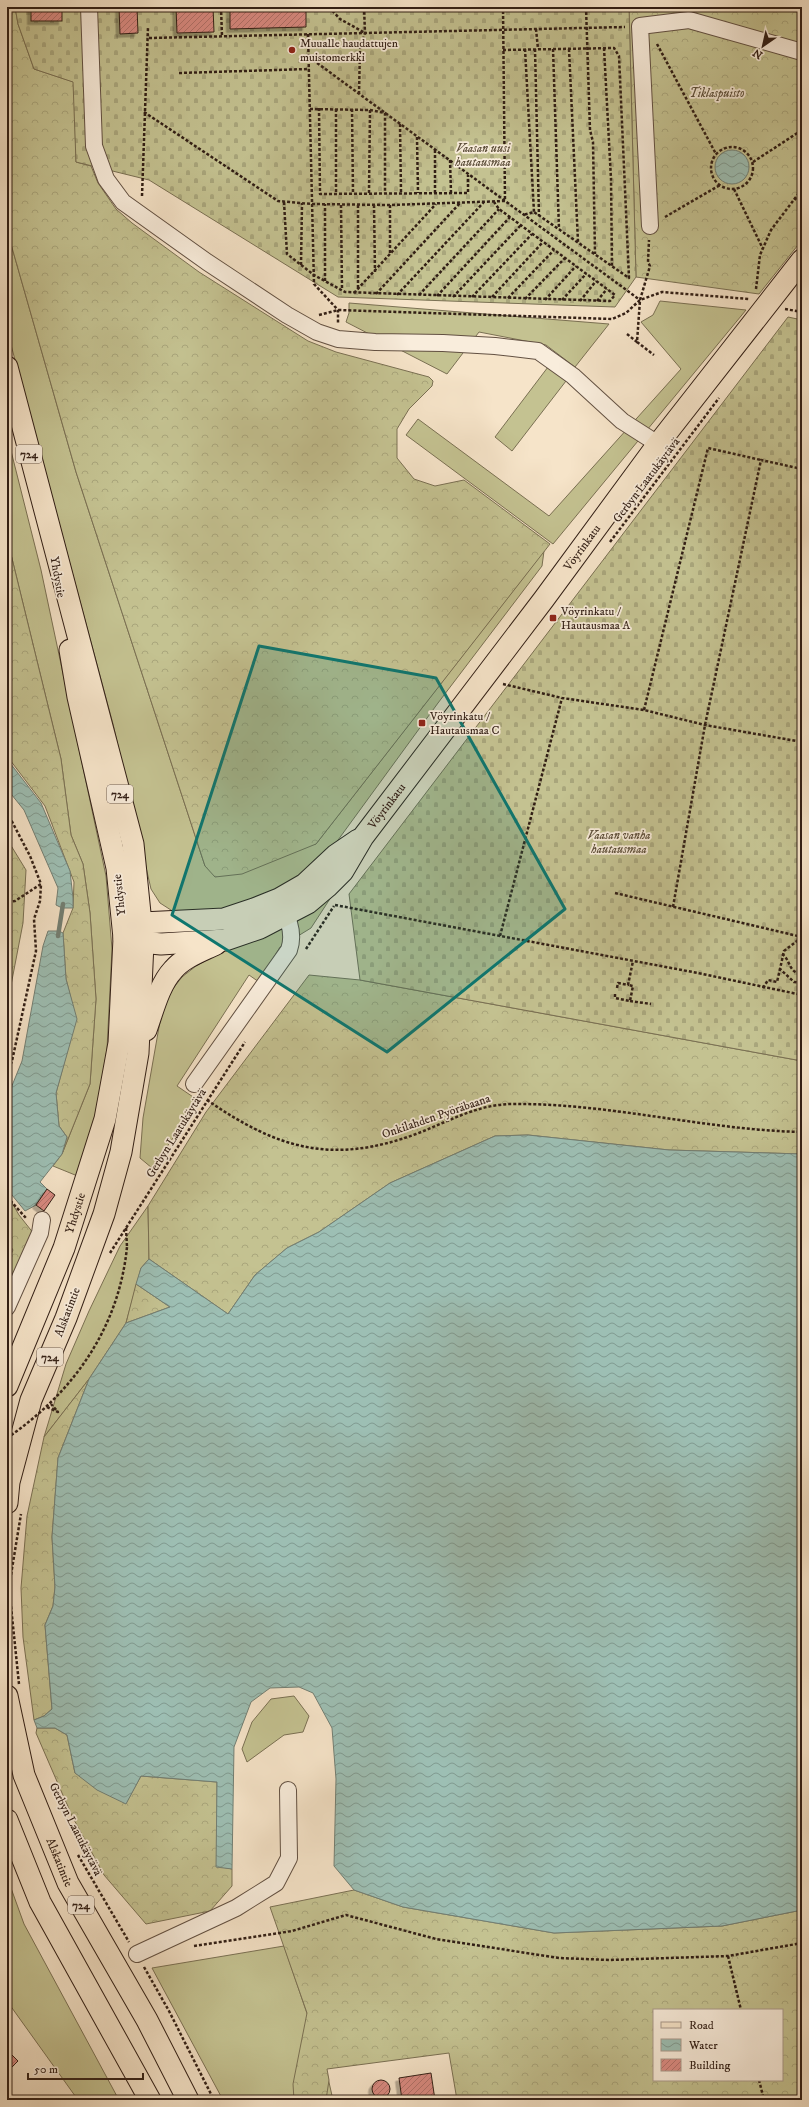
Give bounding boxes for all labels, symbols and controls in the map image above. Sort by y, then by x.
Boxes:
north arrow [743,26,783,66]
place label: Muualle haudattujen muistomerkki [300,36,399,65]
marker: Muualle haudattujen muistomerkki [287,45,297,55]
text: N [750,45,766,62]
park label: Tiklaspuisto [690,86,745,101]
park label: Vaasan uusi hautausmaa [454,141,511,170]
street label: Gerbyn Laatukäytävä [610,434,684,526]
road number: 724 [16,445,42,463]
street label: Vöyrinkatu [560,522,604,574]
street label: Yhdystie [47,555,69,599]
place label: Vöyrinkatu / Hautausmaa A [560,604,631,633]
marker: Vöyrinkatu / Hautausmaa A [548,613,558,623]
place label: Vöyrinkatu / Hautausmaa C [429,709,500,738]
marker: Vöyrinkatu / Hautausmaa C [417,718,427,728]
street label: Vöyrinkatu [364,780,409,833]
road number: 724 [107,785,133,803]
park label: Vaasan vanha hautausmaa [587,828,651,857]
street label: Yhdystie [110,873,129,916]
street label: Gerbyn Laatukäytävä [143,1085,210,1181]
street label: Onkilahden Pyöräbaana [380,1091,493,1142]
street label: Yhdystie [62,1191,89,1235]
street label: Alskatintie [51,1286,84,1339]
road number: 724 [37,1348,63,1366]
street label: Gerbyn Laatukäytävä [46,1780,106,1879]
street label: Alskatintie [42,1836,76,1890]
road number: 724 [68,1896,94,1914]
legend [653,2009,783,2081]
text: Road [689,2018,714,2033]
text: Water [688,2038,718,2053]
scale bar [28,2055,143,2081]
text: Building [689,2058,730,2073]
text: 50 m [34,2062,58,2077]

